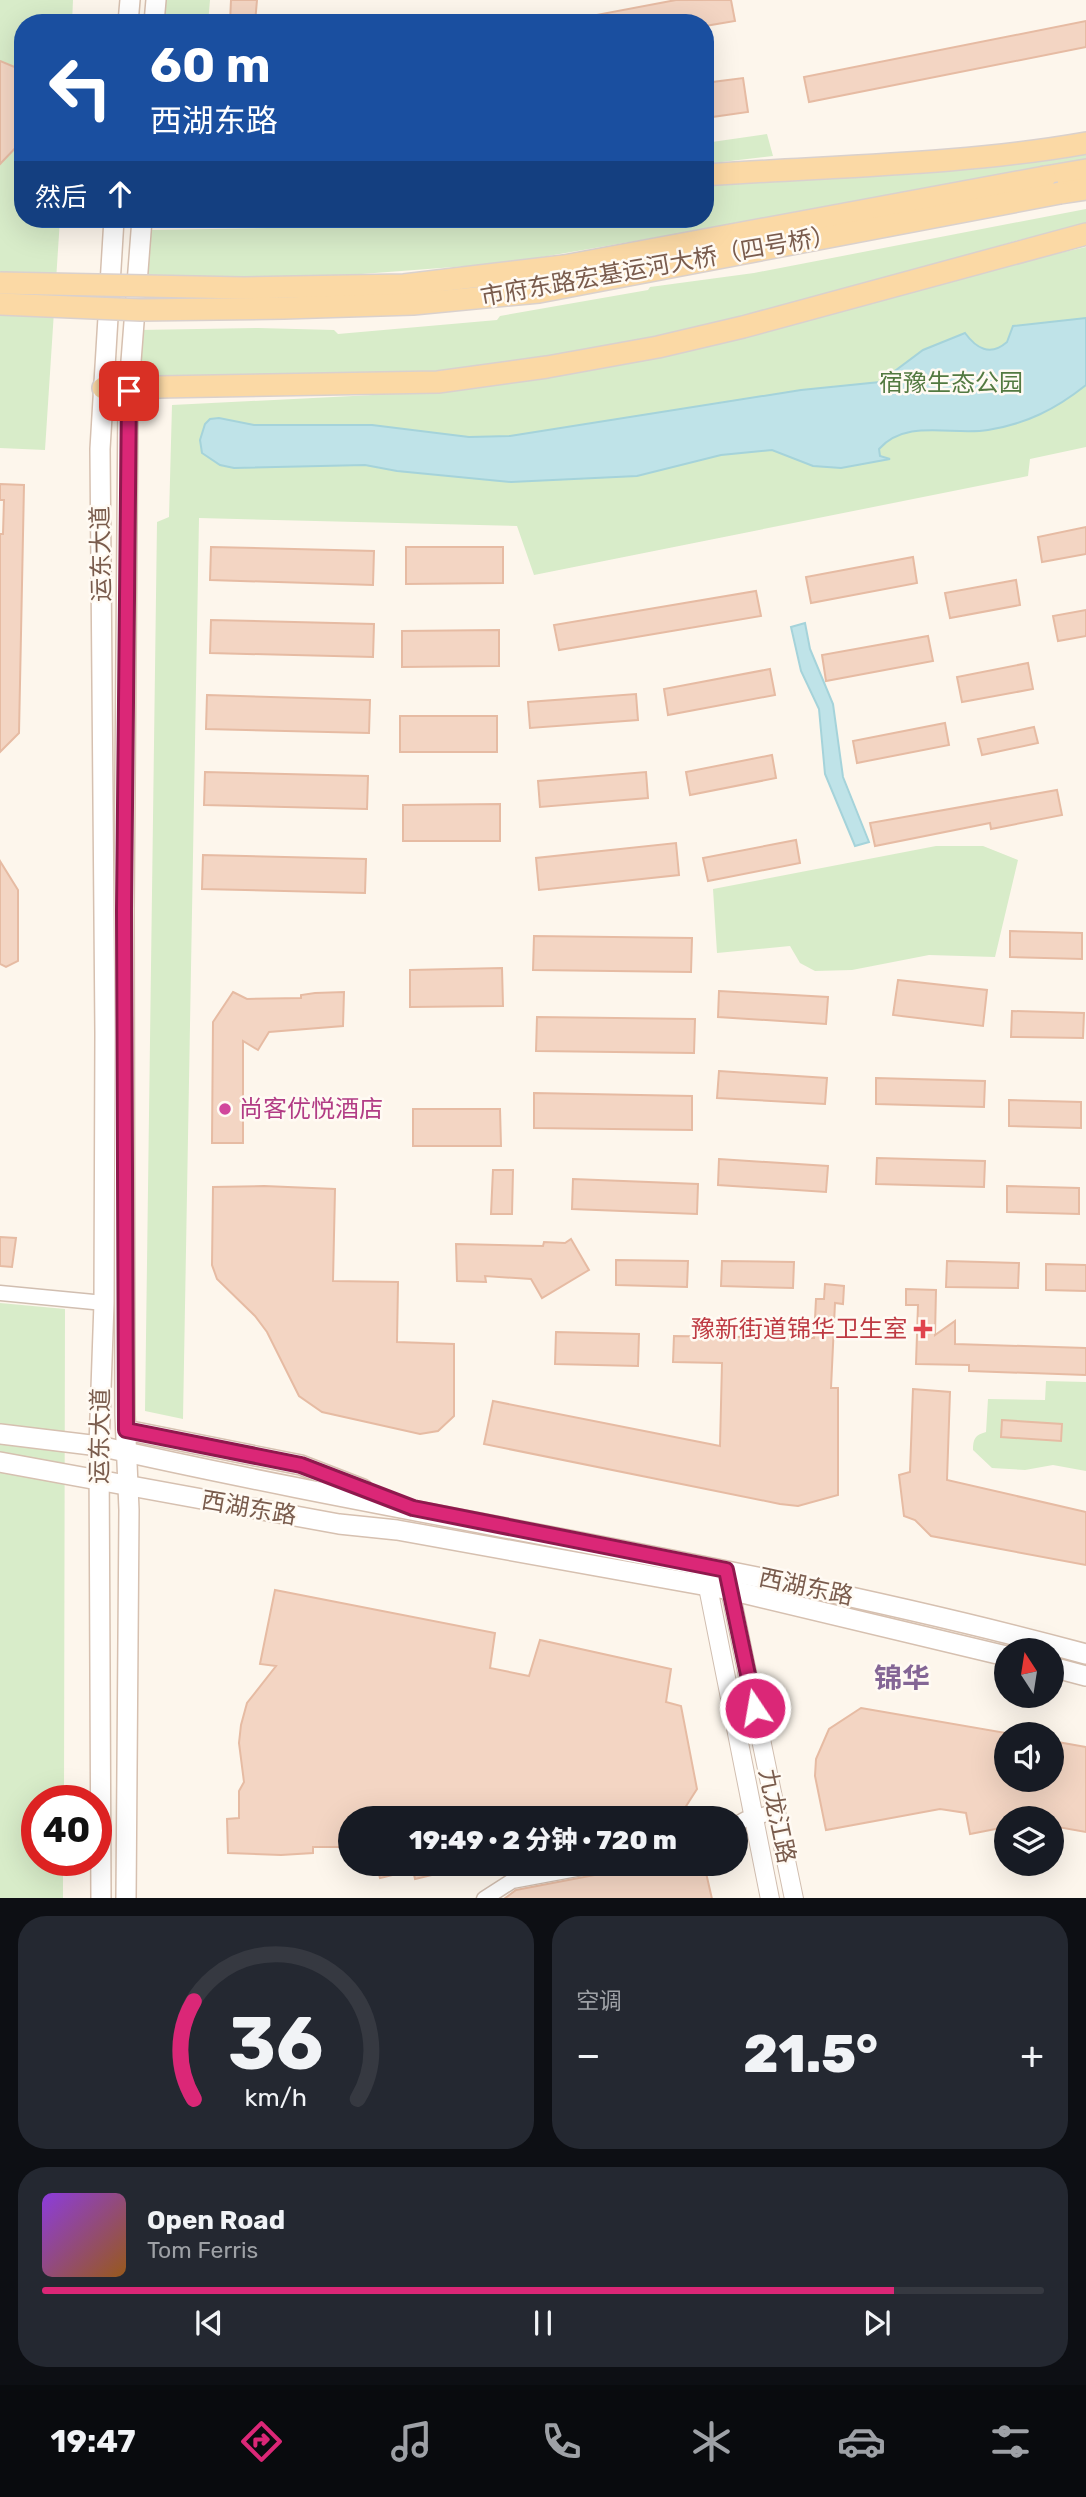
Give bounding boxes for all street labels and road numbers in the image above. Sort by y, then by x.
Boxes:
street label: 市府东路宏基运河大桥（四号桥） [478,221,838,311]
street label: 运东大道 [86,506,116,602]
street label: 运东大道 [85,1388,115,1484]
street label: 西湖东路 [199,1486,299,1530]
street label: 西湖东路 [756,1563,856,1611]
street label: 九龙江路 [753,1766,801,1866]

